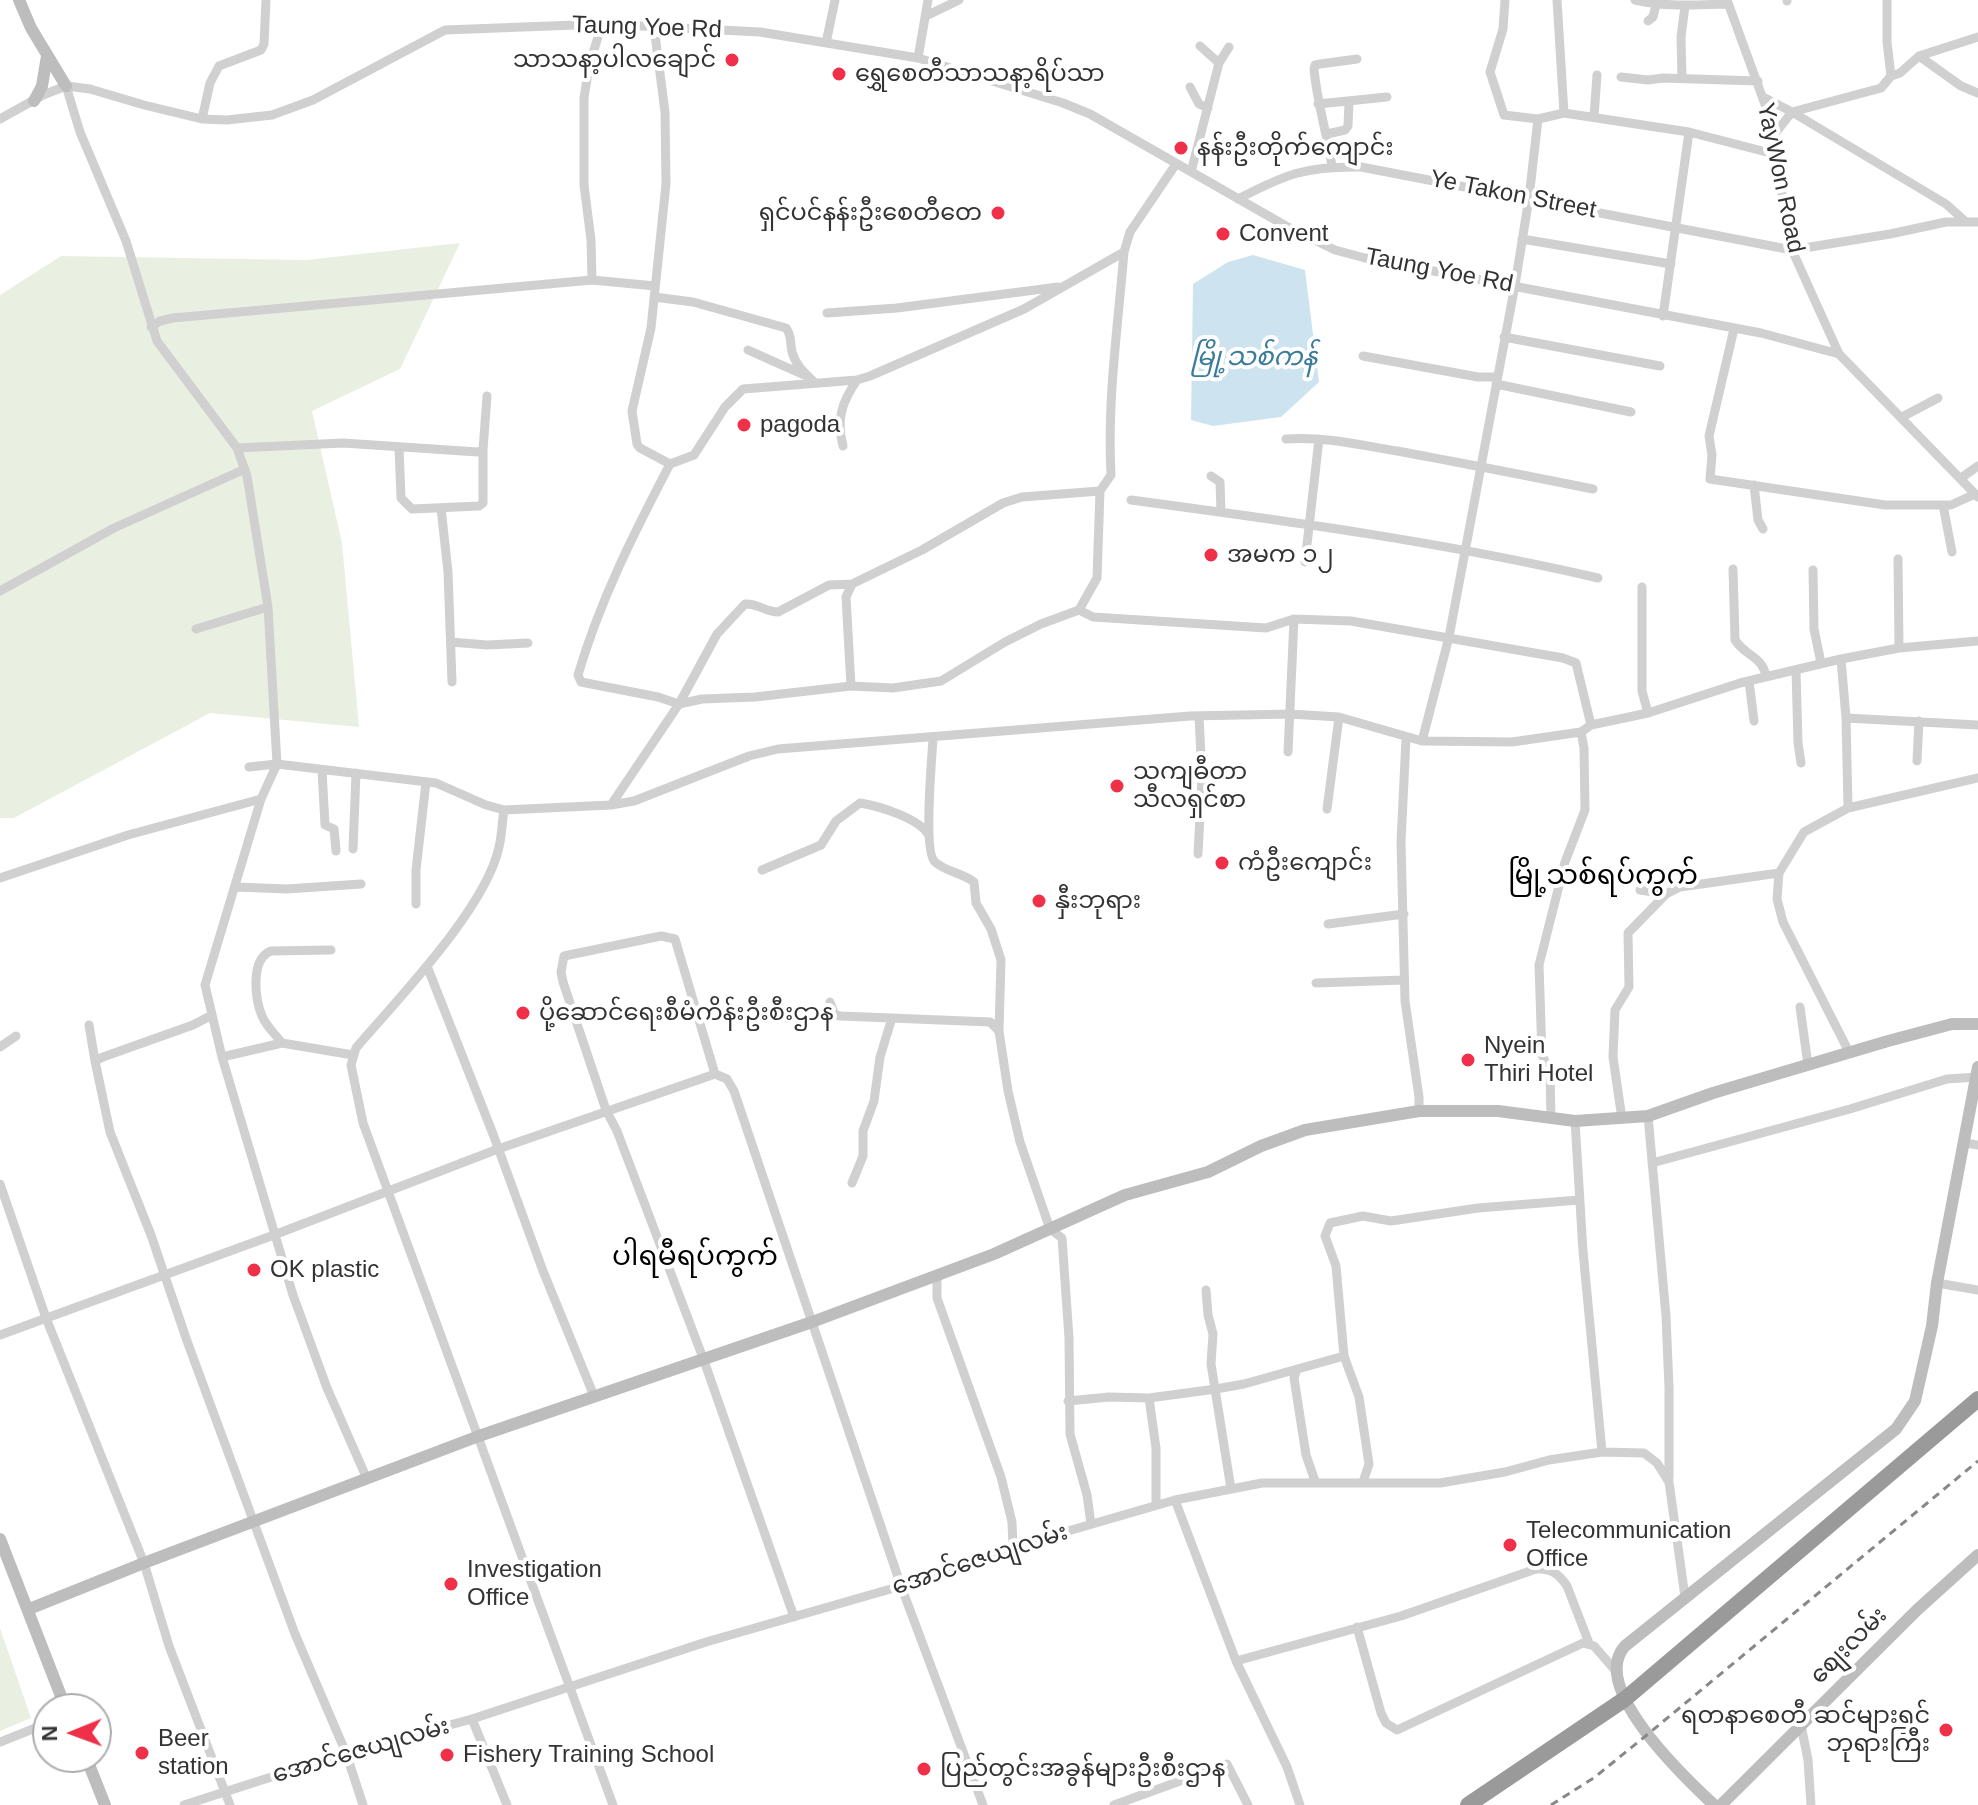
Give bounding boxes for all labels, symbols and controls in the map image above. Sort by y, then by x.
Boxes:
street label: Taung Yoe Rd [572,11,722,45]
place label: သာသနာ့ပါလချောင် [513,46,716,74]
marker: သာသနာ့ပါလချောင် [723,51,741,69]
place label: ရွှေစေတီသာသနာ့ရိပ်သာ [855,60,1105,88]
marker: ရွှေစေတီသာသနာ့ရိပ်သာ [830,65,848,83]
street label: YayWon Road [1750,100,1810,256]
place label: နန်းဦးတိုက်ကျောင်း [1197,134,1394,162]
marker: နန်းဦးတိုက်ကျောင်း [1172,139,1190,157]
street label: Ye Takon Street [1428,165,1598,225]
place label: ရှင်ပင်နန်းဦးစေတီတေ [759,199,982,227]
marker: ရှင်ပင်နန်းဦးစေတီတေ [989,204,1007,222]
place label: Convent [1239,220,1328,248]
marker: Convent [1214,225,1232,243]
street label: Taung Yoe Rd [1363,243,1515,299]
water label: မြို့သစ်ကန် [1191,342,1317,374]
place label: pagoda [760,411,840,439]
marker: pagoda [735,416,753,434]
place label: အမက ၁၂ [1227,541,1334,569]
marker: အမက ၁၂ [1202,546,1220,564]
place label: သကျဓီတာ သီလရှင်စာ [1133,758,1247,814]
marker: သကျဓီတာ သီလရှင်စာ [1108,777,1126,795]
place label: ကံဦးကျောင်း [1238,849,1372,877]
marker: ကံဦးကျောင်း [1213,854,1231,872]
district label: မြို့သစ်ရပ်ကွက် [1508,859,1698,893]
place label: နှီးဘုရား [1055,887,1141,915]
marker: နှီးဘုရား [1030,892,1048,910]
place label: ပို့ဆောင်ရေးစီမံကိန်းဦးစီးဌာန [539,999,834,1027]
marker: ပို့ဆောင်ရေးစီမံကိန်းဦးစီးဌာန [514,1004,532,1022]
place label: Nyein Thiri Hotel [1484,1032,1593,1088]
marker: Nyein Thiri Hotel [1459,1051,1477,1069]
district label: ပါရမီရပ်ကွက် [612,1240,778,1274]
place label: OK plastic [270,1256,379,1284]
marker: OK plastic [245,1261,263,1279]
place label: Telecommunication Office [1526,1517,1731,1573]
street label: အောင်ဇေယျလမ်း [889,1518,1071,1602]
marker: Telecommunication Office [1501,1536,1519,1554]
place label: Investigation Office [467,1556,602,1612]
marker: Investigation Office [442,1575,460,1593]
street label: စျေးလမ်း [1805,1602,1893,1690]
north arrow [32,1693,112,1773]
place label: ရတနာစေတီ ဆင်များရှင် ဘုရားကြီး [1681,1702,1930,1758]
street label: အောင်ဇေယျလမ်း [269,1712,453,1790]
marker: ရတနာစေတီ ဆင်များရှင် ဘုရားကြီး [1937,1721,1955,1739]
text: N [37,1725,62,1742]
place label: Beer station [158,1725,229,1781]
place label: Fishery Training School [463,1741,714,1769]
marker: Beer station [133,1744,151,1762]
marker: Fishery Training School [438,1746,456,1764]
place label: ပြည်တွင်းအခွန်များဦးစီးဌာန [940,1755,1225,1783]
marker: ပြည်တွင်းအခွန်များဦးစီးဌာန [915,1760,933,1778]

